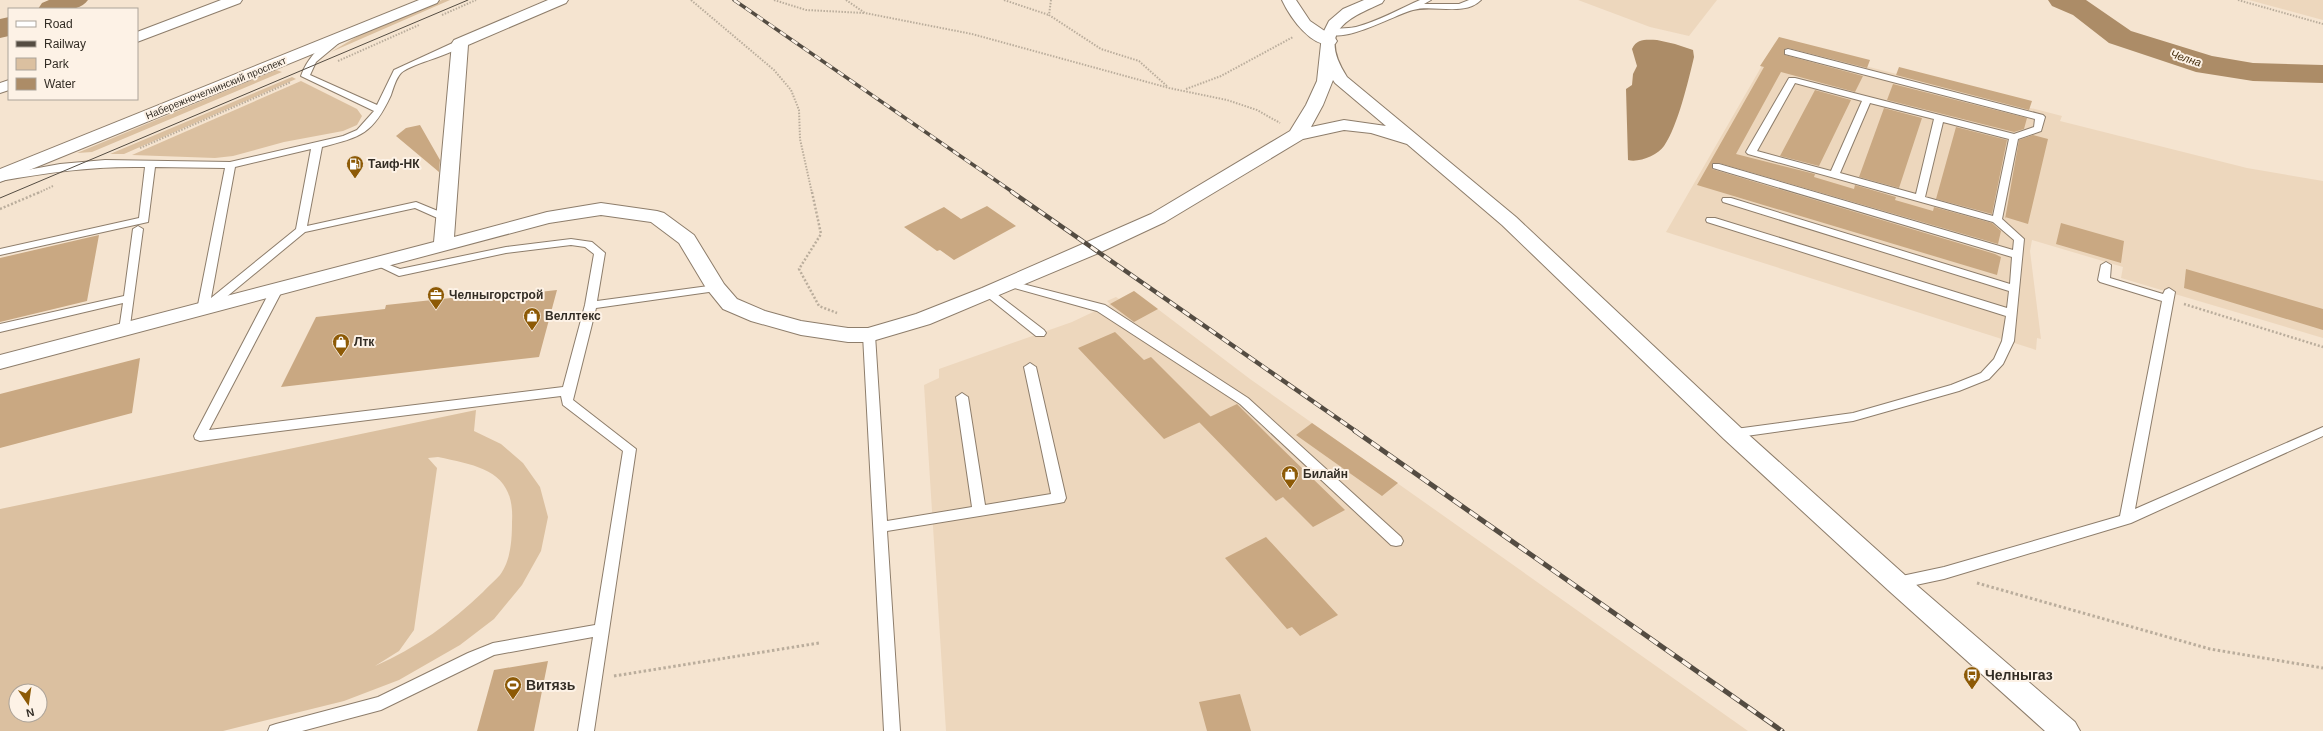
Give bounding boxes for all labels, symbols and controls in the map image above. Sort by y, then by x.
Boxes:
legend [8,8,138,100]
text: Road [44,17,73,31]
text: Railway [44,37,86,51]
water label: Челна [2169,47,2203,69]
street label: Набережночелнинский проспект [144,55,288,121]
text: Park [44,57,70,71]
text: Water [44,77,76,91]
fuel station icon: Таиф-НК [345,154,365,179]
place label: Таиф-НК [368,157,420,171]
office icon: Челныгорстрой [426,285,446,310]
place label: Челныгорстрой [449,288,543,302]
shop icon: Веллтекс [522,306,542,331]
place label: Веллтекс [545,309,601,323]
shop icon: Лтк [331,332,351,357]
place label: Лтк [354,335,375,349]
shop icon: Билайн [1280,464,1300,489]
place label: Билайн [1303,467,1348,481]
bus stop icon: Челныгаз [1962,665,1982,690]
place label: Челныгаз [1985,667,2053,683]
sports icon: Витязь [503,675,523,700]
place label: Витязь [526,677,576,693]
north arrow [8,683,48,723]
text: N [25,706,35,719]

